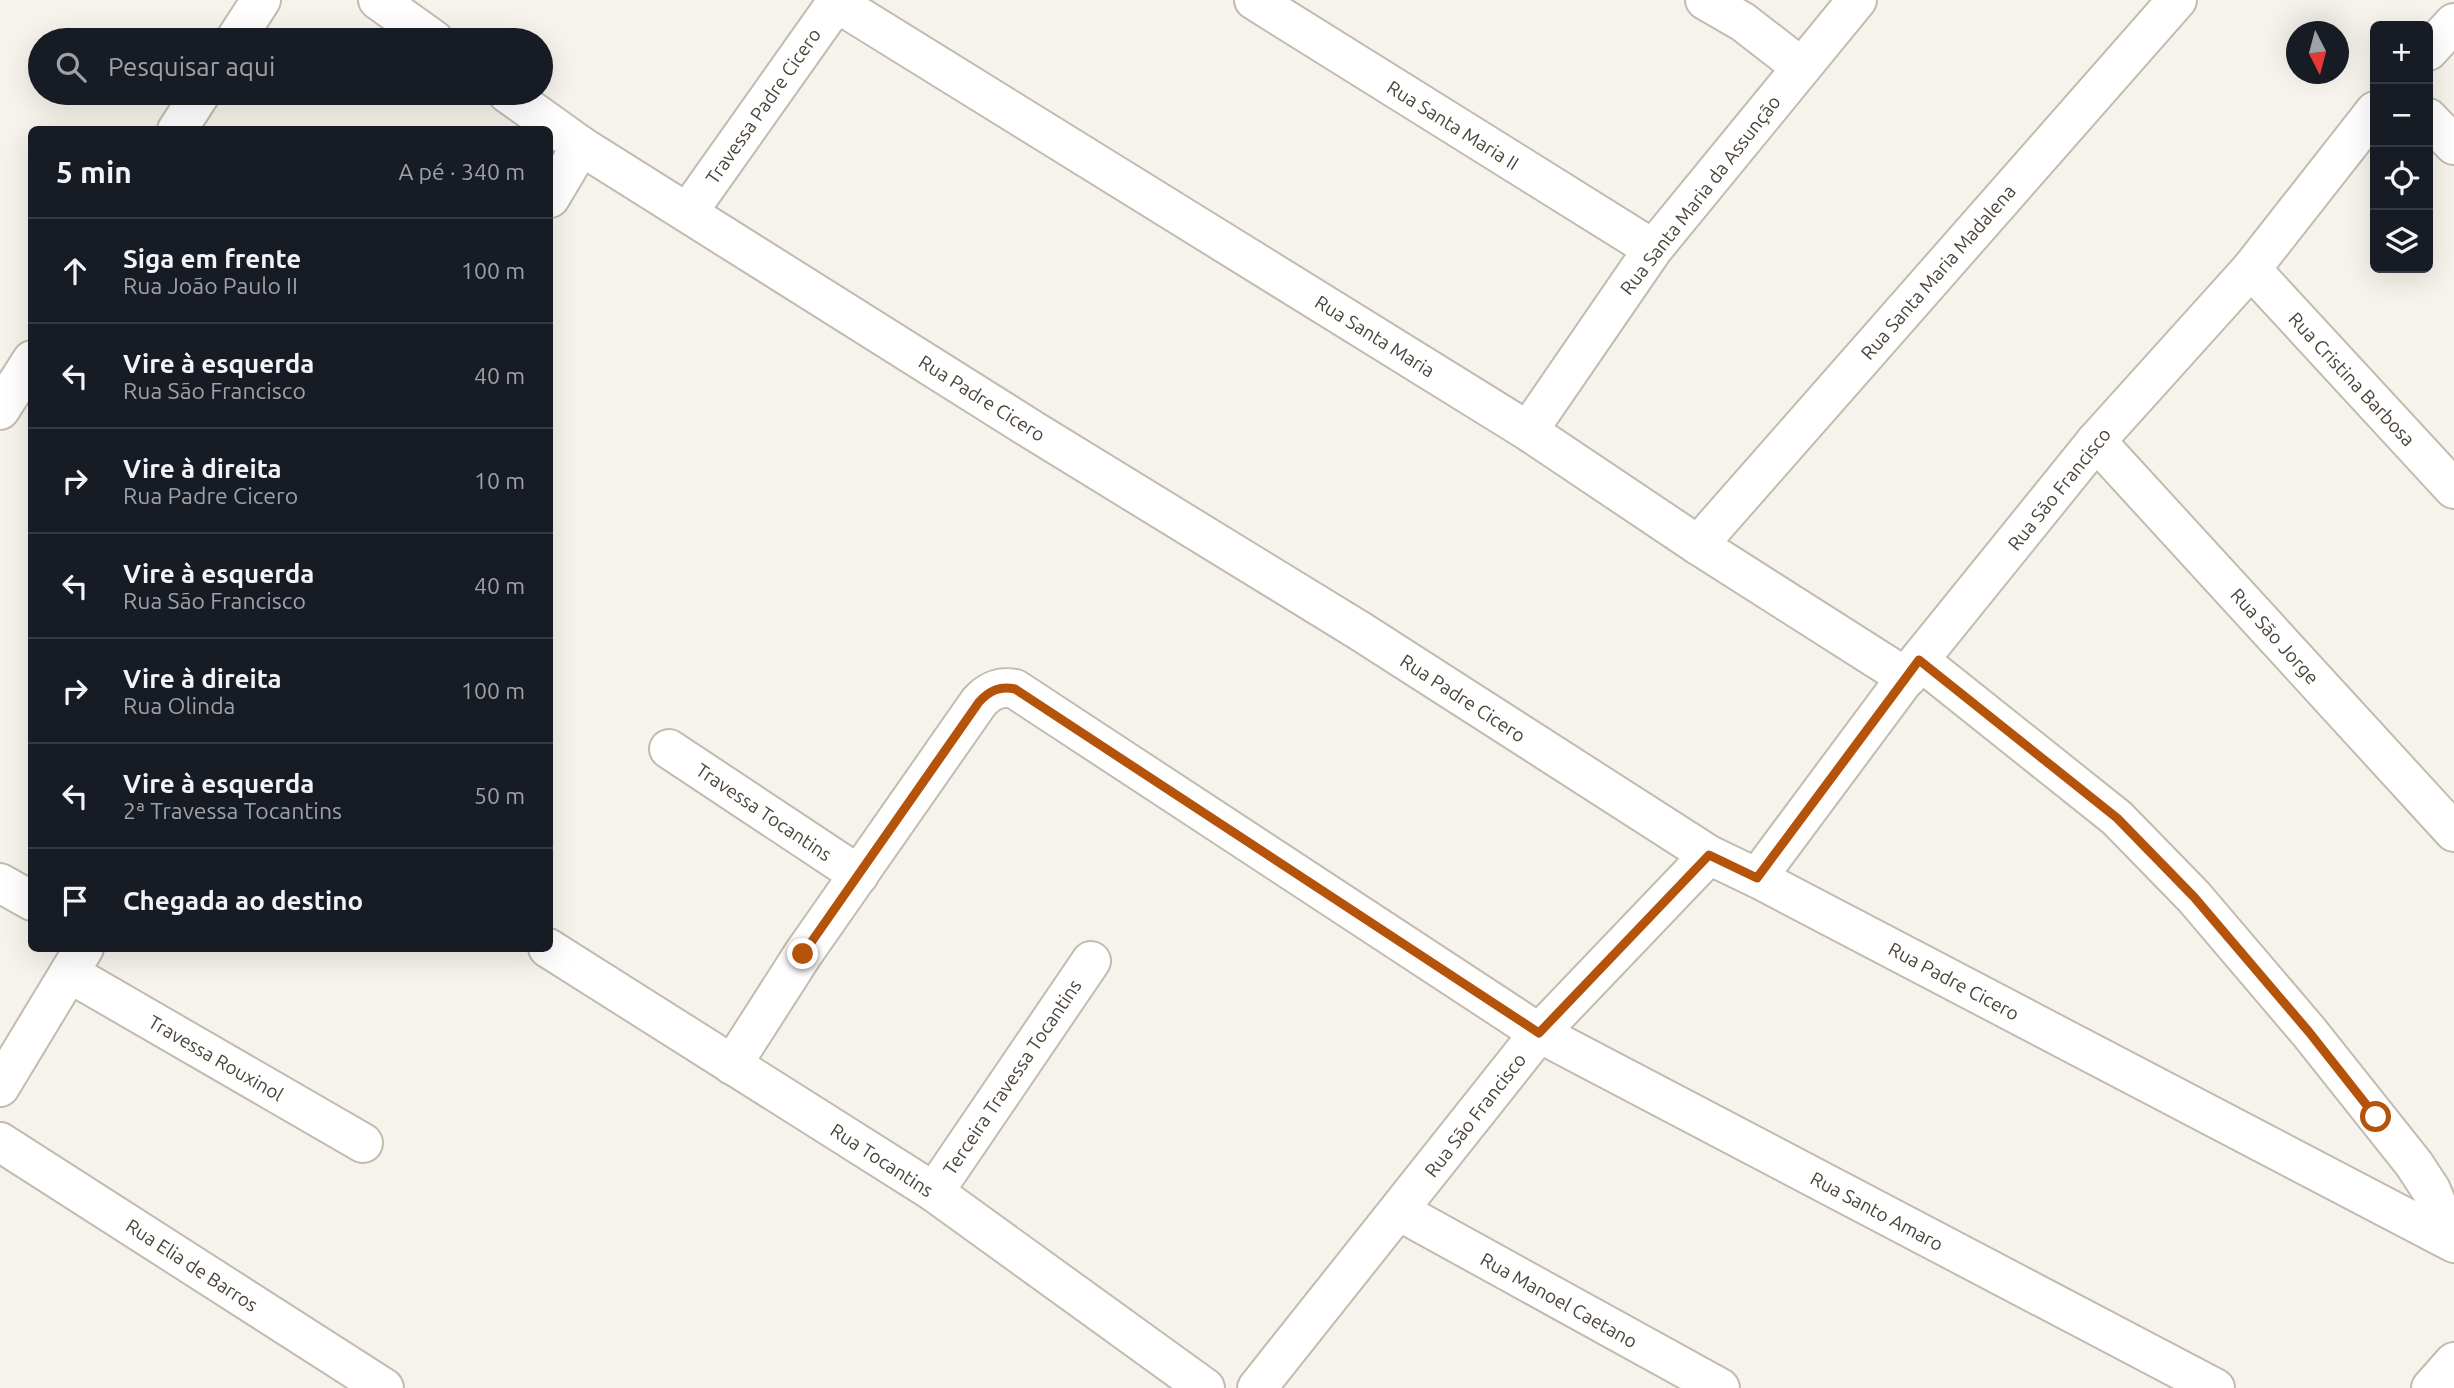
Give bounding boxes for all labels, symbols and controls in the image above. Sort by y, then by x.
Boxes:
north arrow [2286,21,2349,84]
map controls [2370,21,2433,273]
button: + [2370,21,2433,84]
street label: Travessa Padre Cicero [701,24,825,188]
search box [28,28,553,105]
icon: search [52,48,90,86]
text: Pesquisar aqui [108,52,275,81]
street label: Rua Santa Maria II [1383,76,1523,174]
button: − [2370,84,2433,147]
street label: Rua Santa Maria da Assunção [1615,91,1785,299]
button: locate [2370,147,2433,210]
text: 5 min [56,155,132,189]
text: A pé · 340 m [398,159,525,184]
street label: Rua Santa Maria Madalena [1856,180,2020,364]
button: layers [2370,210,2433,273]
text: Siga em frente [123,244,301,273]
icon: ahead [56,252,94,290]
text: 100 m [461,258,525,283]
text: Rua João Paulo II [123,273,298,298]
street label: Rua Santa Maria [1311,290,1439,382]
street label: Rua Cristina Barbosa [2284,308,2420,450]
text: Vire à esquerda [123,349,314,378]
street label: Rua Padre Cicero [915,350,1049,446]
icon: left [56,357,94,395]
text: 40 m [474,363,525,388]
text: Rua São Francisco [123,378,306,403]
street label: Rua São Francisco [2003,423,2115,555]
text: Vire à direita [123,454,282,483]
icon: right [56,462,94,500]
text: 10 m [474,468,525,493]
text: Rua Padre Cicero [123,483,298,508]
text: Vire à esquerda [123,559,314,588]
icon: left [56,567,94,605]
text: 40 m [474,573,525,598]
street label: Rua São Jorge [2226,584,2324,688]
text: Rua São Francisco [123,588,306,613]
street label: Rua Padre Cicero [1396,649,1530,747]
text: Vire à direita [123,664,282,693]
icon: right [56,672,94,710]
text: 100 m [461,678,525,703]
text: Rua Olinda [123,693,235,718]
street label: Travessa Tocantins [692,759,836,865]
text: Vire à esquerda [123,769,314,798]
icon: left [56,777,94,815]
text: 50 m [474,783,525,808]
text: 2ª Travessa Tocantins [123,798,342,823]
icon: arrive [56,882,94,920]
text: Chegada ao destino [123,886,363,915]
street label: Rua Padre Cicero [1885,937,2023,1025]
route end [787,938,818,969]
street label: Terceira Travessa Tocantins [938,975,1086,1179]
street label: Travessa Rouxinol [145,1010,287,1106]
street label: Rua São Francisco [1420,1049,1530,1181]
route start [2360,1101,2391,1132]
street label: Rua Tocantins [826,1119,938,1201]
street label: Rua Santo Amaro [1807,1167,1947,1255]
street label: Rua Elia de Barros [122,1214,262,1316]
street label: Rua Manoel Caetano [1477,1248,1641,1352]

